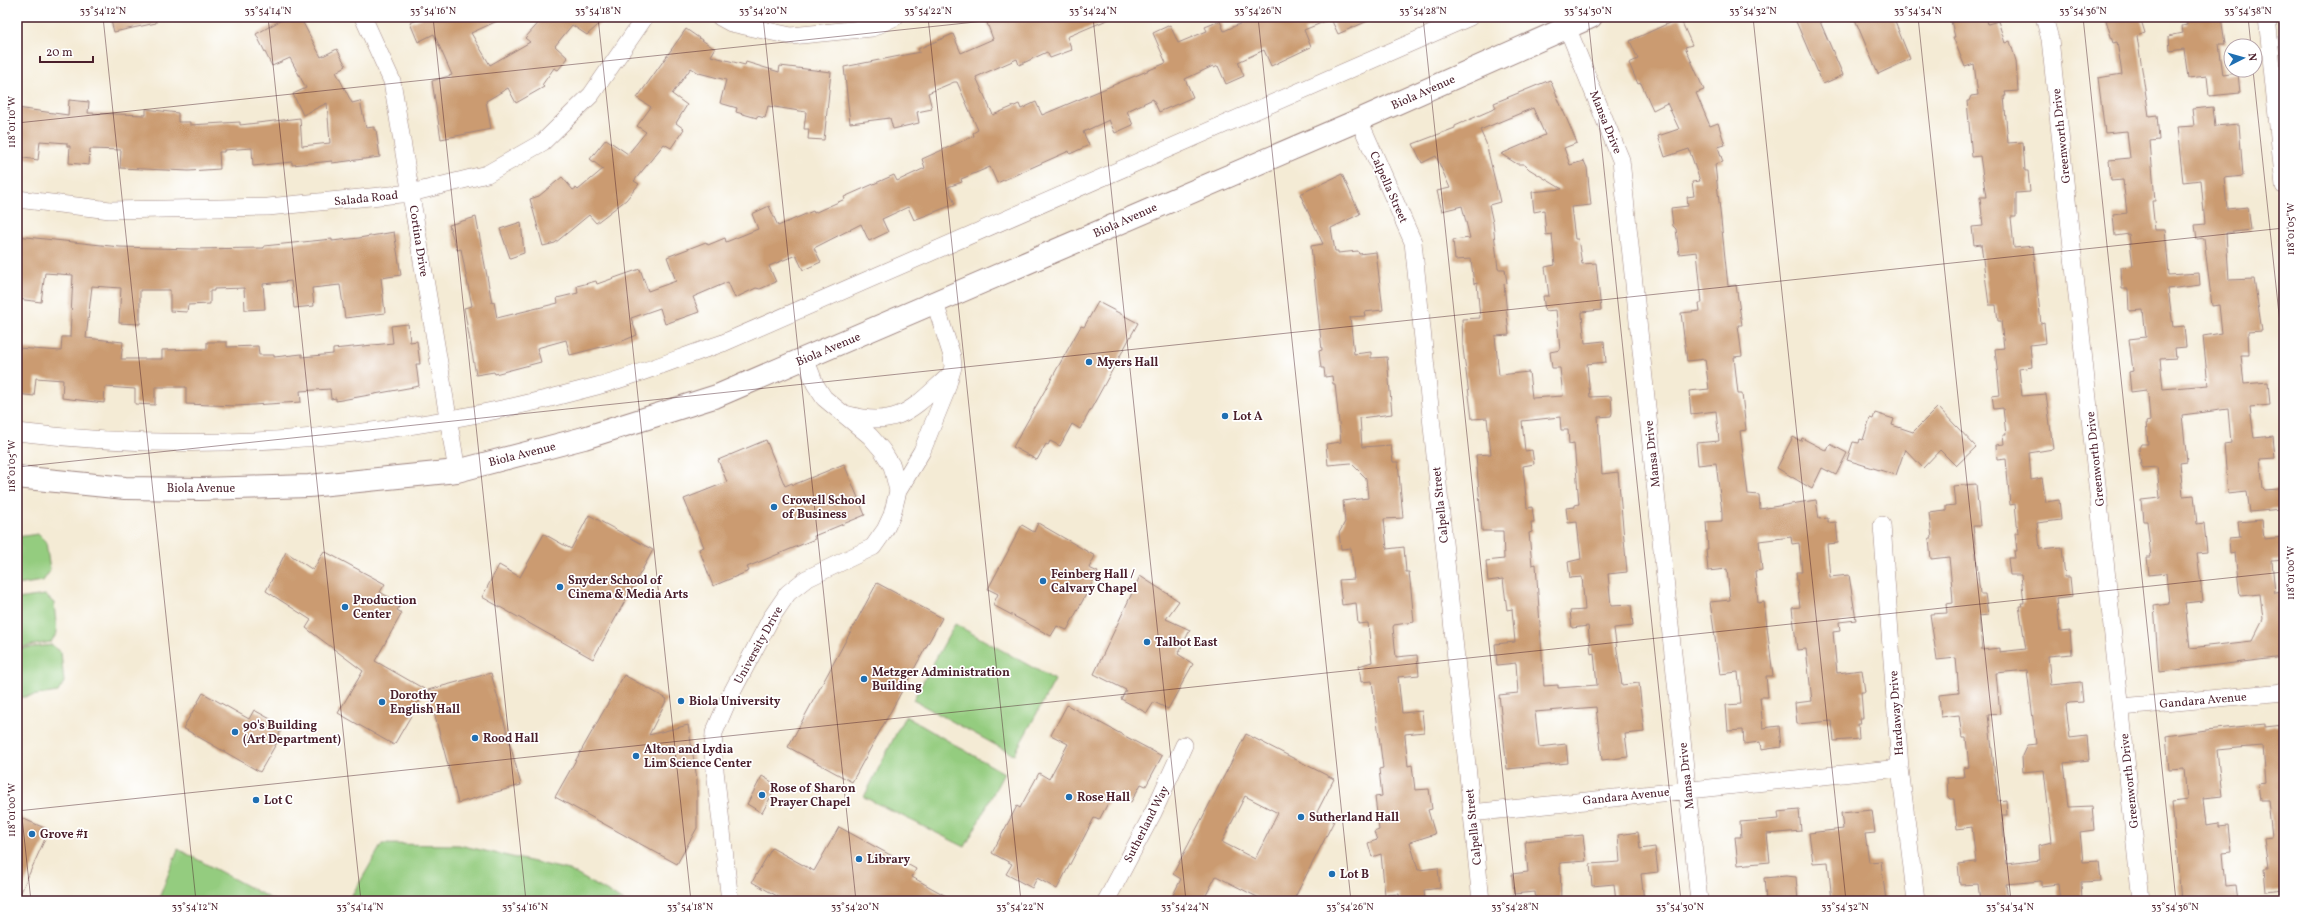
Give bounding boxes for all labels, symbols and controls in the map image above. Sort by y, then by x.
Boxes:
text: 33°54'12"N [80,4,127,18]
text: 33°54'14"N [245,4,292,18]
text: 33°54'16"N [410,4,457,18]
text: 33°54'18"N [575,4,622,18]
text: 33°54'20"N [739,4,788,18]
text: 33°54'22"N [904,4,952,18]
text: 33°54'24"N [1069,4,1118,18]
text: 33°54'26"N [1234,4,1282,18]
text: 33°54'28"N [1399,4,1447,18]
text: 33°54'30"N [1564,4,1613,18]
text: 33°54'32"N [1729,4,1777,18]
text: 33°54'34"N [1894,4,1943,18]
text: 33°54'36"N [2059,4,2107,18]
text: 33°54'38"N [2224,4,2272,18]
scale bar [40,38,93,64]
north arrow [2223,38,2263,78]
text: 20 m [46,45,73,61]
text: N [2244,52,2259,62]
street label: Biola Avenue [1389,72,1458,114]
street label: Greenworth Drive [2049,87,2075,184]
street label: Mansa Drive [1585,88,1625,157]
text: 118°01'10"W [5,96,19,148]
street label: Calpella Street [1365,149,1411,226]
street label: Salada Road [333,188,399,210]
street label: Biola Avenue [1091,200,1160,242]
text: 118°01'05"W [2284,203,2298,255]
street label: Cortina Drive [404,204,432,278]
street label: Biola Avenue [794,329,863,371]
place label: Myers Hall [1097,355,1158,371]
marker: Myers Hall [1084,357,1094,367]
place label: Lot A [1233,409,1263,425]
street label: Greenworth Drive [2083,410,2109,507]
marker: Lot A [1220,411,1230,421]
street label: Mansa Drive [1641,419,1664,488]
street label: Biola Avenue [487,439,558,471]
text: 118°01'05"W [5,440,19,492]
street label: Calpella Street [1429,466,1453,544]
street label: Biola Avenue [167,481,236,497]
place label: Crowell School of Business [782,493,866,523]
marker: Crowell School of Business [769,502,779,512]
text: 118°01'00"W [2284,546,2298,600]
place label: Feinberg Hall / Calvary Chapel [1051,567,1137,597]
place label: Snyder School of Cinema & Media Arts [568,573,689,603]
marker: Feinberg Hall / Calvary Chapel [1038,576,1048,586]
marker: Snyder School of Cinema & Media Arts [555,582,565,592]
place label: Production Center [353,593,417,623]
marker: Production Center [340,602,350,612]
street label: University Drive [731,603,787,687]
place label: Talbot East [1155,635,1218,651]
marker: Talbot East [1142,637,1152,647]
place label: Metzger Administration Building [872,665,1010,695]
street label: Hardaway Drive [1886,670,1908,756]
marker: Metzger Administration Building [859,674,869,684]
place label: Dorothy English Hall [390,688,460,718]
street label: Gandara Avenue [2159,689,2248,713]
place label: Biola University [689,694,781,710]
marker: Biola University [676,696,686,706]
marker: Dorothy English Hall [377,697,387,707]
place label: 90's Building (Art Department) [243,718,341,748]
marker: 90's Building (Art Department) [230,727,240,737]
place label: Rood Hall [483,731,539,747]
street label: Greenworth Drive [2117,732,2143,829]
marker: Rood Hall [470,733,480,743]
street label: Mansa Drive [1675,741,1698,810]
place label: Alton and Lydia Lim Science Center [644,742,752,772]
marker: Alton and Lydia Lim Science Center [631,751,641,761]
place label: Rose of Sharon Prayer Chapel [770,781,856,811]
text: 118°01'00"W [5,783,19,837]
street label: Sutherland Way [1121,783,1173,866]
street label: Gandara Avenue [1582,784,1671,810]
street label: Calpella Street [1462,788,1486,866]
marker: Rose of Sharon Prayer Chapel [757,790,767,800]
place label: Rose Hall [1077,790,1130,806]
marker: Rose Hall [1064,792,1074,802]
place label: Lot C [264,793,293,809]
marker: Lot C [251,795,261,805]
place label: Sutherland Hall [1309,810,1399,826]
marker: Sutherland Hall [1296,812,1306,822]
place label: Grove #1 [40,827,88,843]
marker: Grove #1 [27,829,37,839]
place label: Library [867,852,911,868]
marker: Library [854,854,864,864]
place label: Lot B [1340,867,1369,883]
marker: Lot B [1327,869,1337,879]
text: 33°54'12"N [172,900,219,914]
text: 33°54'14"N [337,900,384,914]
text: 33°54'16"N [502,900,549,914]
text: 33°54'18"N [667,900,714,914]
text: 33°54'20"N [831,900,880,914]
text: 33°54'22"N [996,900,1044,914]
text: 33°54'24"N [1161,900,1210,914]
text: 33°54'26"N [1326,900,1374,914]
text: 33°54'28"N [1491,900,1539,914]
text: 33°54'30"N [1656,900,1705,914]
text: 33°54'32"N [1821,900,1869,914]
text: 33°54'34"N [1986,900,2035,914]
text: 33°54'36"N [2151,900,2199,914]

